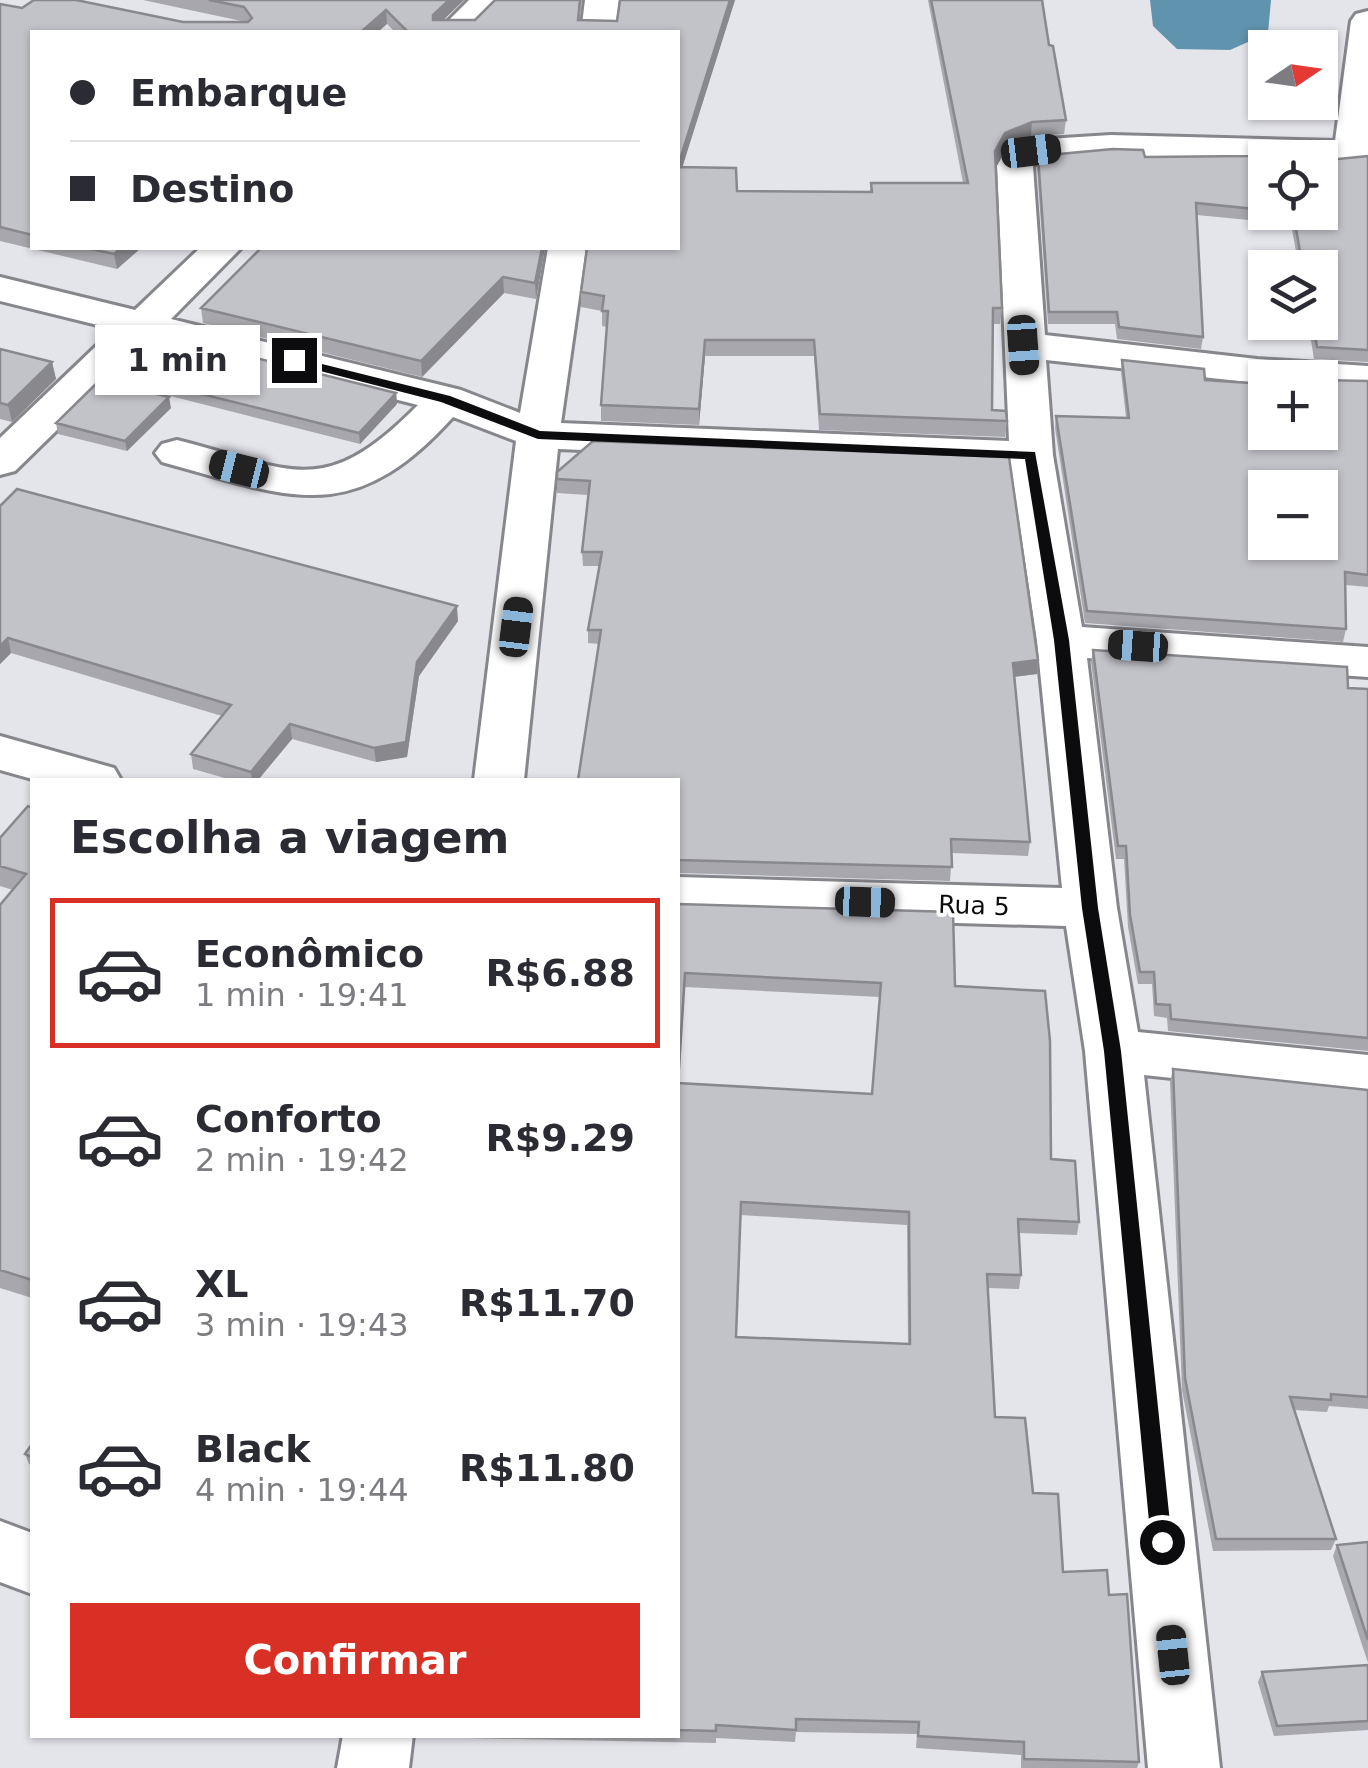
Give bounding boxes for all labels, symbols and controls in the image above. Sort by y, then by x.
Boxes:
north arrow [1248,30,1338,120]
map controls [1248,30,1338,560]
text: Embarque [130,71,347,115]
car [999,132,1063,170]
button: locate [1248,140,1338,230]
text: Destino [130,167,294,211]
button: layers [1248,250,1338,340]
car [1006,314,1040,376]
callout: 1 min [94,325,259,395]
route end [272,338,317,383]
text: 1 min [127,341,228,379]
button: + [1248,360,1338,450]
car [206,447,272,491]
button: − [1248,470,1338,560]
car [497,595,535,659]
car [1107,629,1169,663]
text: Escolha a viagem [70,811,509,864]
car [834,886,896,918]
street label: Rua 5 [938,890,1010,921]
icon: car [75,928,165,1018]
text: Econômico [195,932,424,976]
text: R$6.88 [486,951,635,995]
text: 1 min · 19:41 [195,976,409,1014]
icon: car [75,1093,165,1183]
text: Conforto [195,1097,382,1141]
text: R$9.29 [486,1116,635,1160]
text: 2 min · 19:42 [195,1141,409,1179]
icon: car [75,1258,165,1348]
text: XL [195,1262,249,1306]
text: R$11.70 [459,1281,635,1325]
text: 3 min · 19:43 [195,1306,409,1344]
icon: car [75,1423,165,1513]
text: Black [195,1427,310,1471]
text: R$11.80 [459,1446,635,1490]
text: 4 min · 19:44 [195,1471,409,1509]
route start [1140,1520,1185,1565]
button: Confirmar [70,1603,640,1718]
car [1155,1624,1191,1686]

